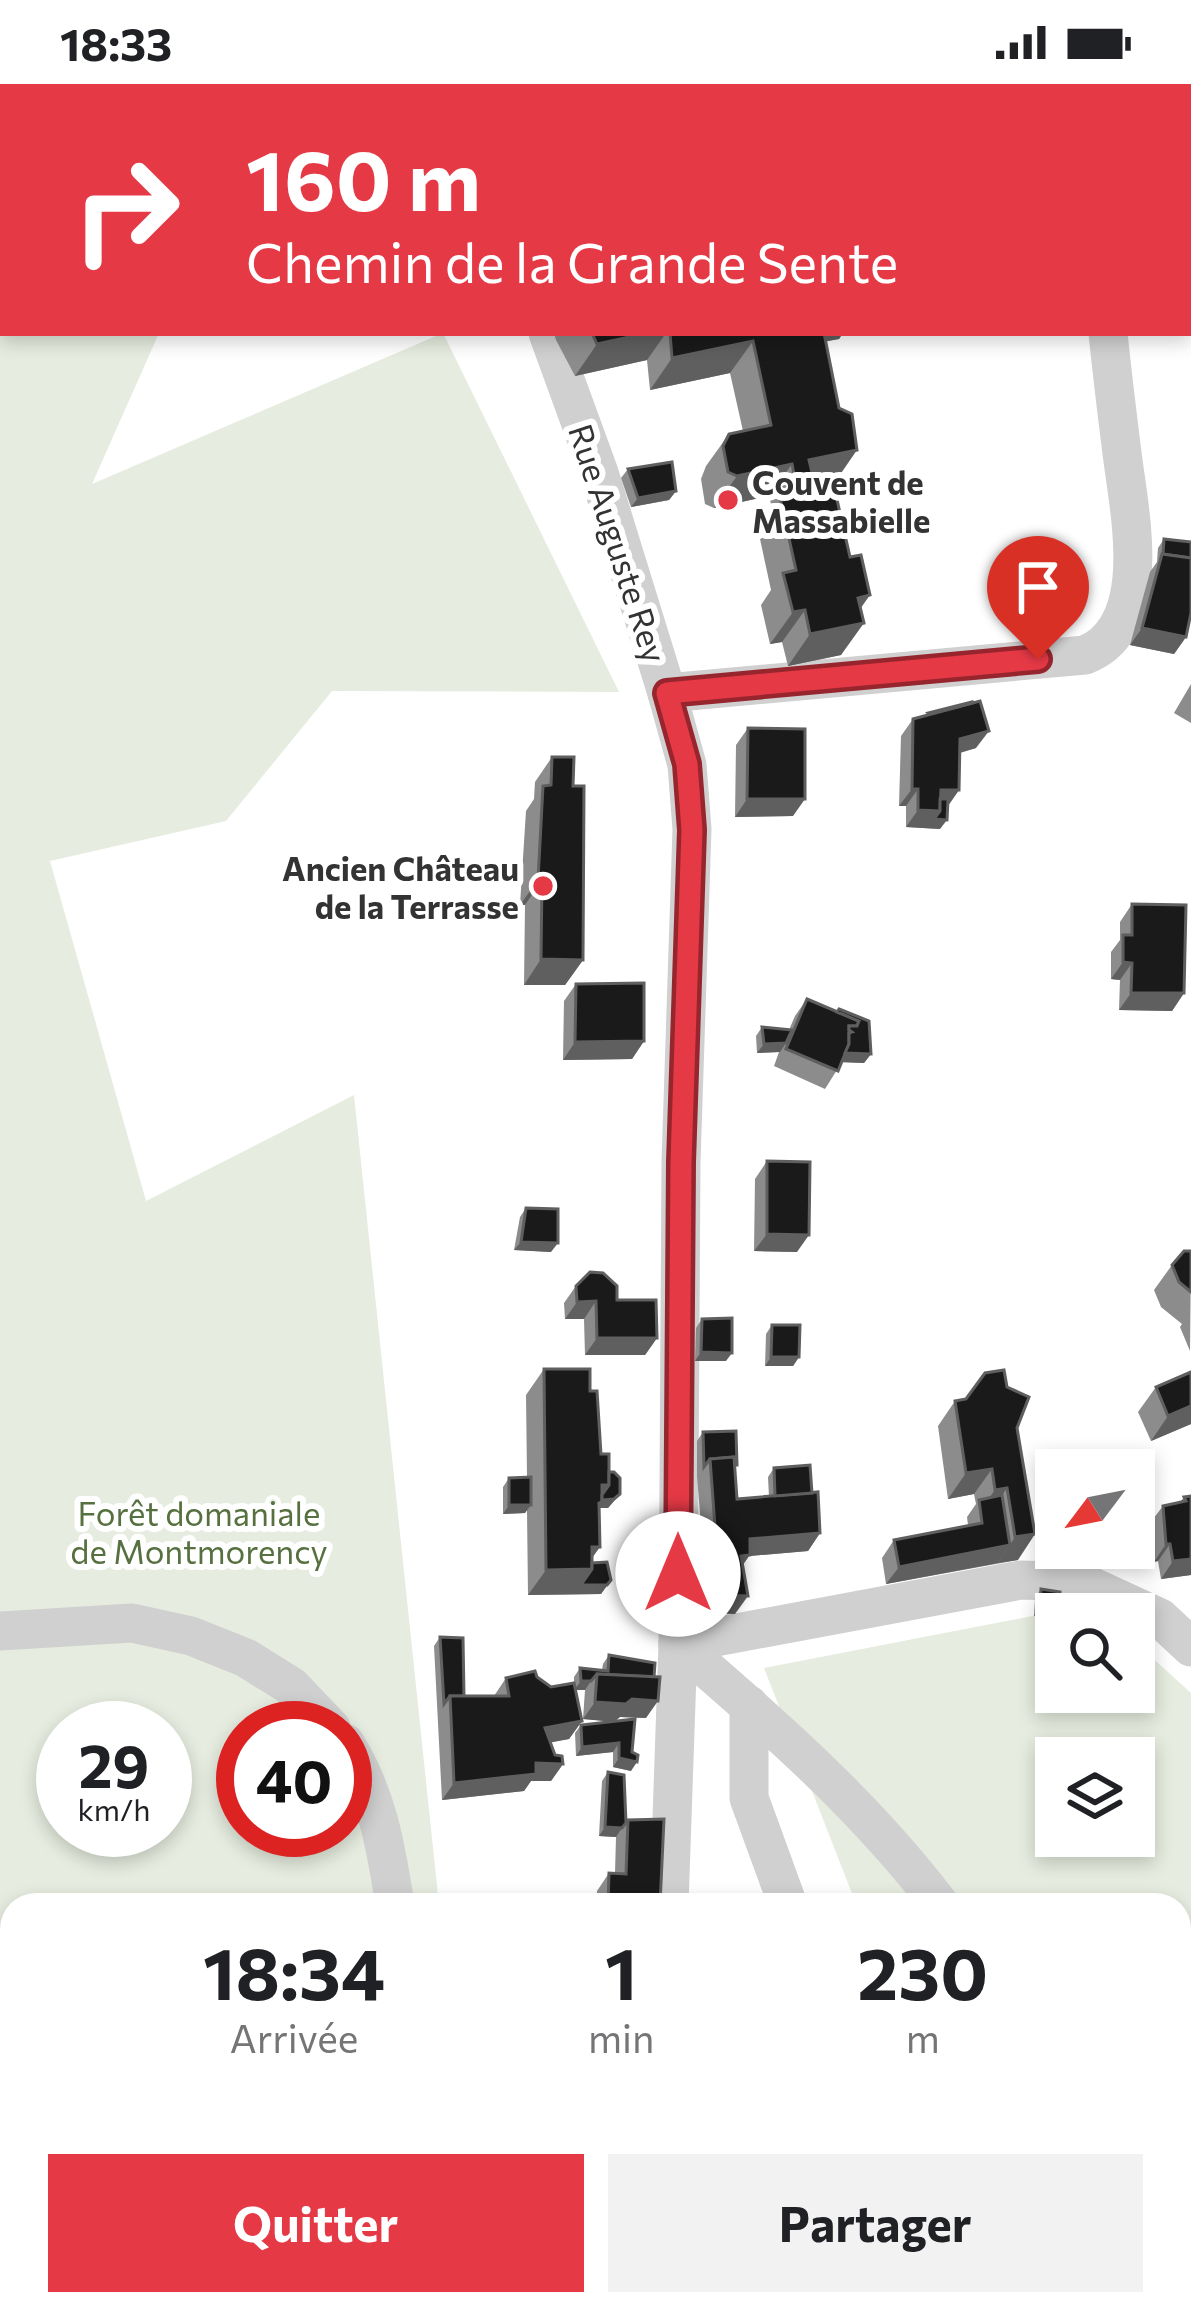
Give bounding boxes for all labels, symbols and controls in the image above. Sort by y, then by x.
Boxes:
text: 18:33 [60,15,172,70]
text: 160 m [246,126,481,228]
icon: right [48,132,204,288]
text: Chemin de la Grande Sente [246,228,898,294]
street label: Rue Auguste Rey [561,419,677,667]
place label: Couvent de Massabielle [752,461,930,540]
marker: Couvent de Massabielle [715,487,741,513]
pin [987,536,1089,659]
icon: arrive [1005,554,1071,620]
place label: Ancien Château de la Terrasse [282,847,519,926]
marker: Ancien Château de la Terrasse [530,873,556,899]
north arrow [1035,1449,1155,1569]
map controls [1035,1449,1155,1857]
park label: Forêt domaniale de Montmorency [70,1492,328,1571]
position arrow [615,1511,741,1637]
button: search [1035,1593,1155,1713]
speed limit sign: 40 [216,1701,372,1857]
text: 29 [79,1727,149,1800]
button: layers [1035,1737,1155,1857]
text: km/h [78,1790,150,1827]
text: 18:34 [203,1927,385,2015]
text: 1 [605,1927,638,2015]
text: 230 [857,1927,988,2015]
text: Arrivée [230,2013,358,2061]
text: min [588,2013,654,2061]
text: m [906,2013,940,2061]
button: Quitter [48,2154,584,2292]
button: Partager [608,2154,1143,2292]

